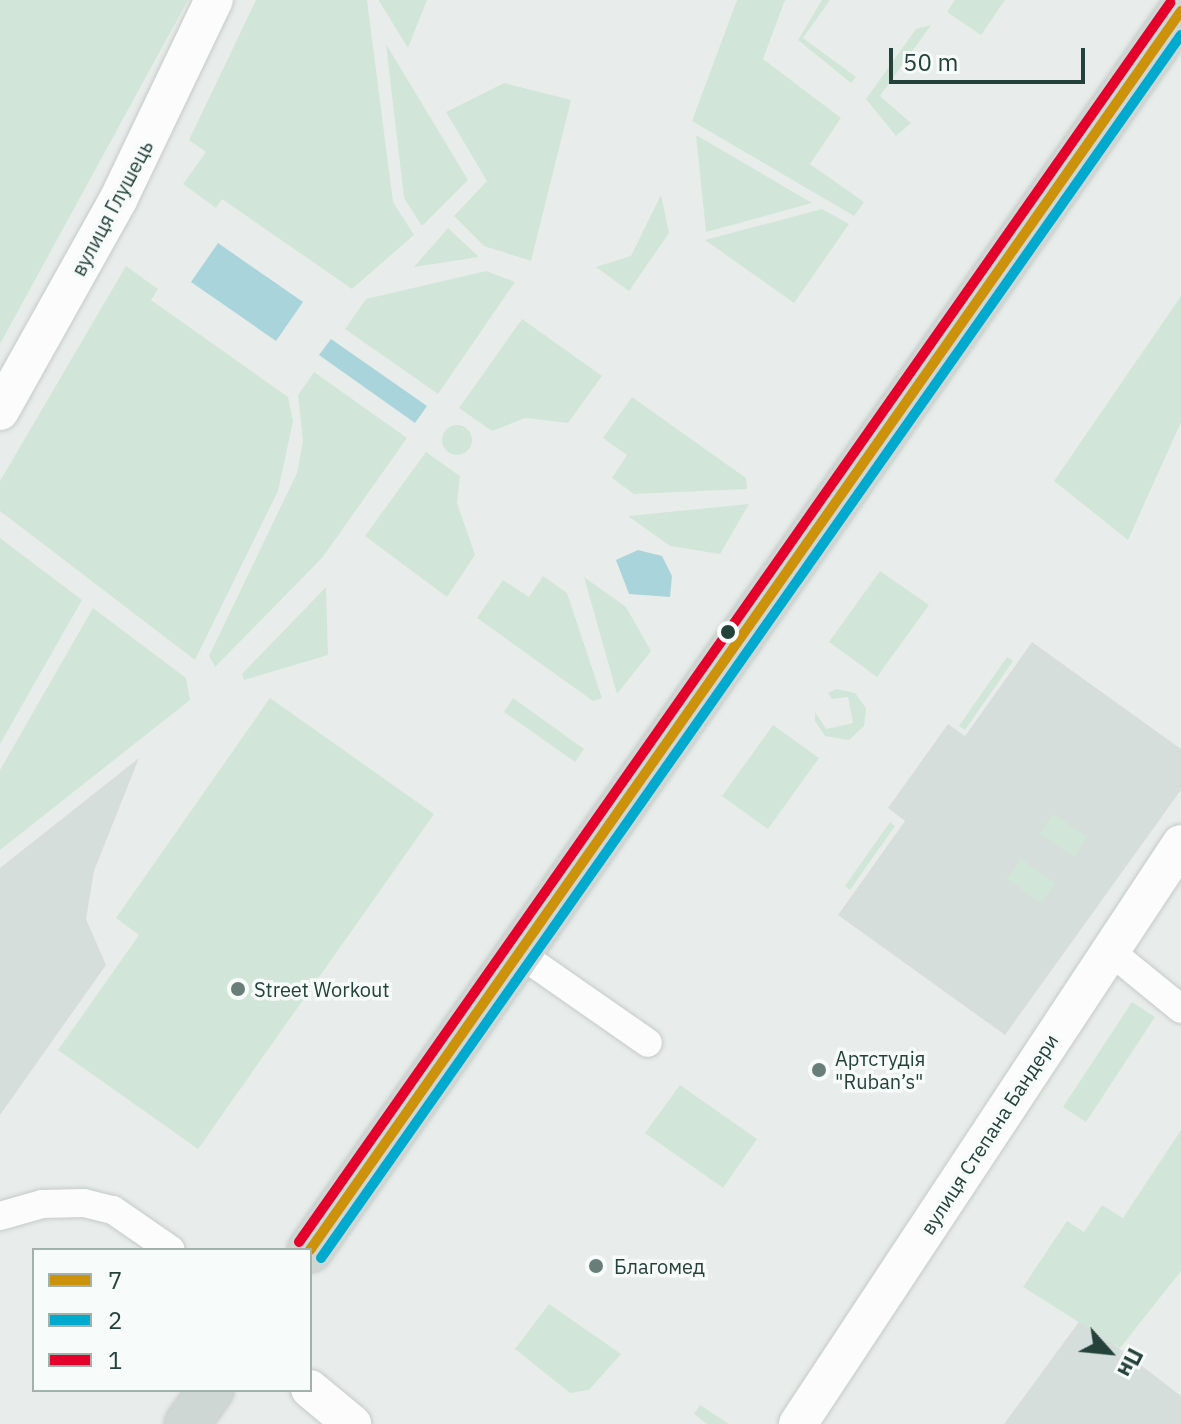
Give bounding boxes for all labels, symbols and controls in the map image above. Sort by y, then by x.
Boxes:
scale bar [893,32,1089,82]
text: 50 m [903,46,958,78]
street label: вулиця Глушець [66,136,158,280]
unlabelled marker [720,624,736,640]
place label: Street Workout [254,977,389,1001]
marker: Street Workout [229,980,247,998]
street label: вулиця Степана Бандери [915,1029,1063,1239]
place label: Артстудія "Ruban’s" [835,1046,925,1093]
marker: Артстудія "Ruban’s" [810,1061,828,1079]
legend [32,1248,312,1392]
place label: Благомед [614,1254,705,1278]
marker: Благомед [585,1255,607,1277]
text: 7 [108,1264,122,1296]
text: 2 [108,1304,122,1336]
north arrow [1069,1312,1149,1392]
text: 1 [108,1344,122,1376]
text: Пн [1111,1344,1150,1383]

